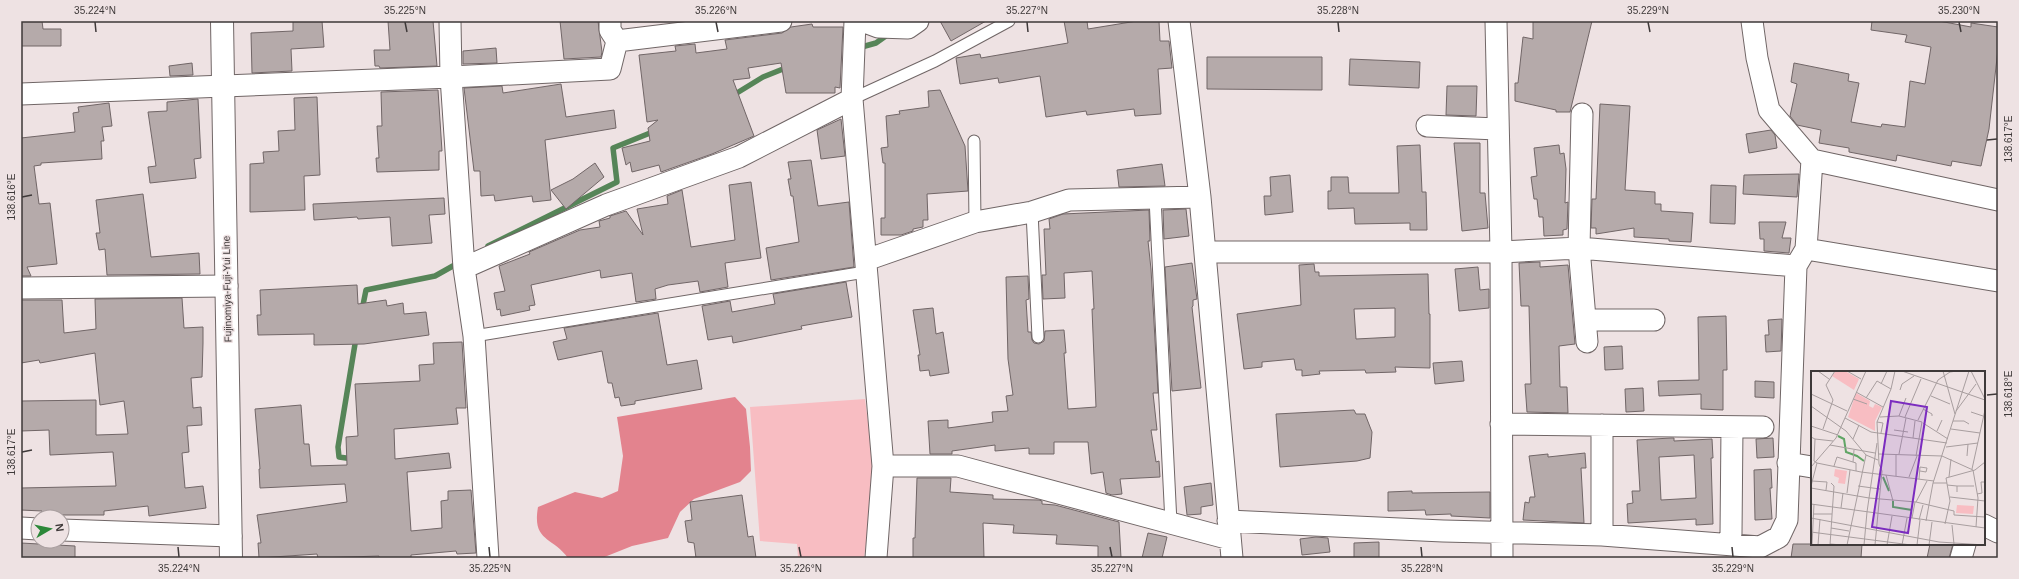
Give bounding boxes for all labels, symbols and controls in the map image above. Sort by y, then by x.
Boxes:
text: 35.224°N [74,5,116,16]
text: 35.225°N [384,5,426,16]
text: 35.226°N [695,5,737,16]
text: 35.227°N [1006,5,1048,16]
text: 35.228°N [1317,5,1359,16]
text: 35.229°N [1627,5,1669,16]
text: 35.230°N [1938,5,1980,16]
text: 138.617°E [2003,115,2014,162]
text: 138.616°E [6,173,17,220]
street label: Fujinomiya-Fuji-Yui Line [221,235,233,342]
text: 138.618°E [2003,370,2014,417]
inset map [1811,371,1985,545]
text: 138.617°E [6,428,17,475]
north arrow [30,509,70,549]
text: N [53,523,66,532]
text: 35.224°N [158,563,200,574]
text: 35.225°N [469,563,511,574]
text: 35.226°N [780,563,822,574]
text: 35.227°N [1091,563,1133,574]
text: 35.228°N [1401,563,1443,574]
text: 35.229°N [1712,563,1754,574]

